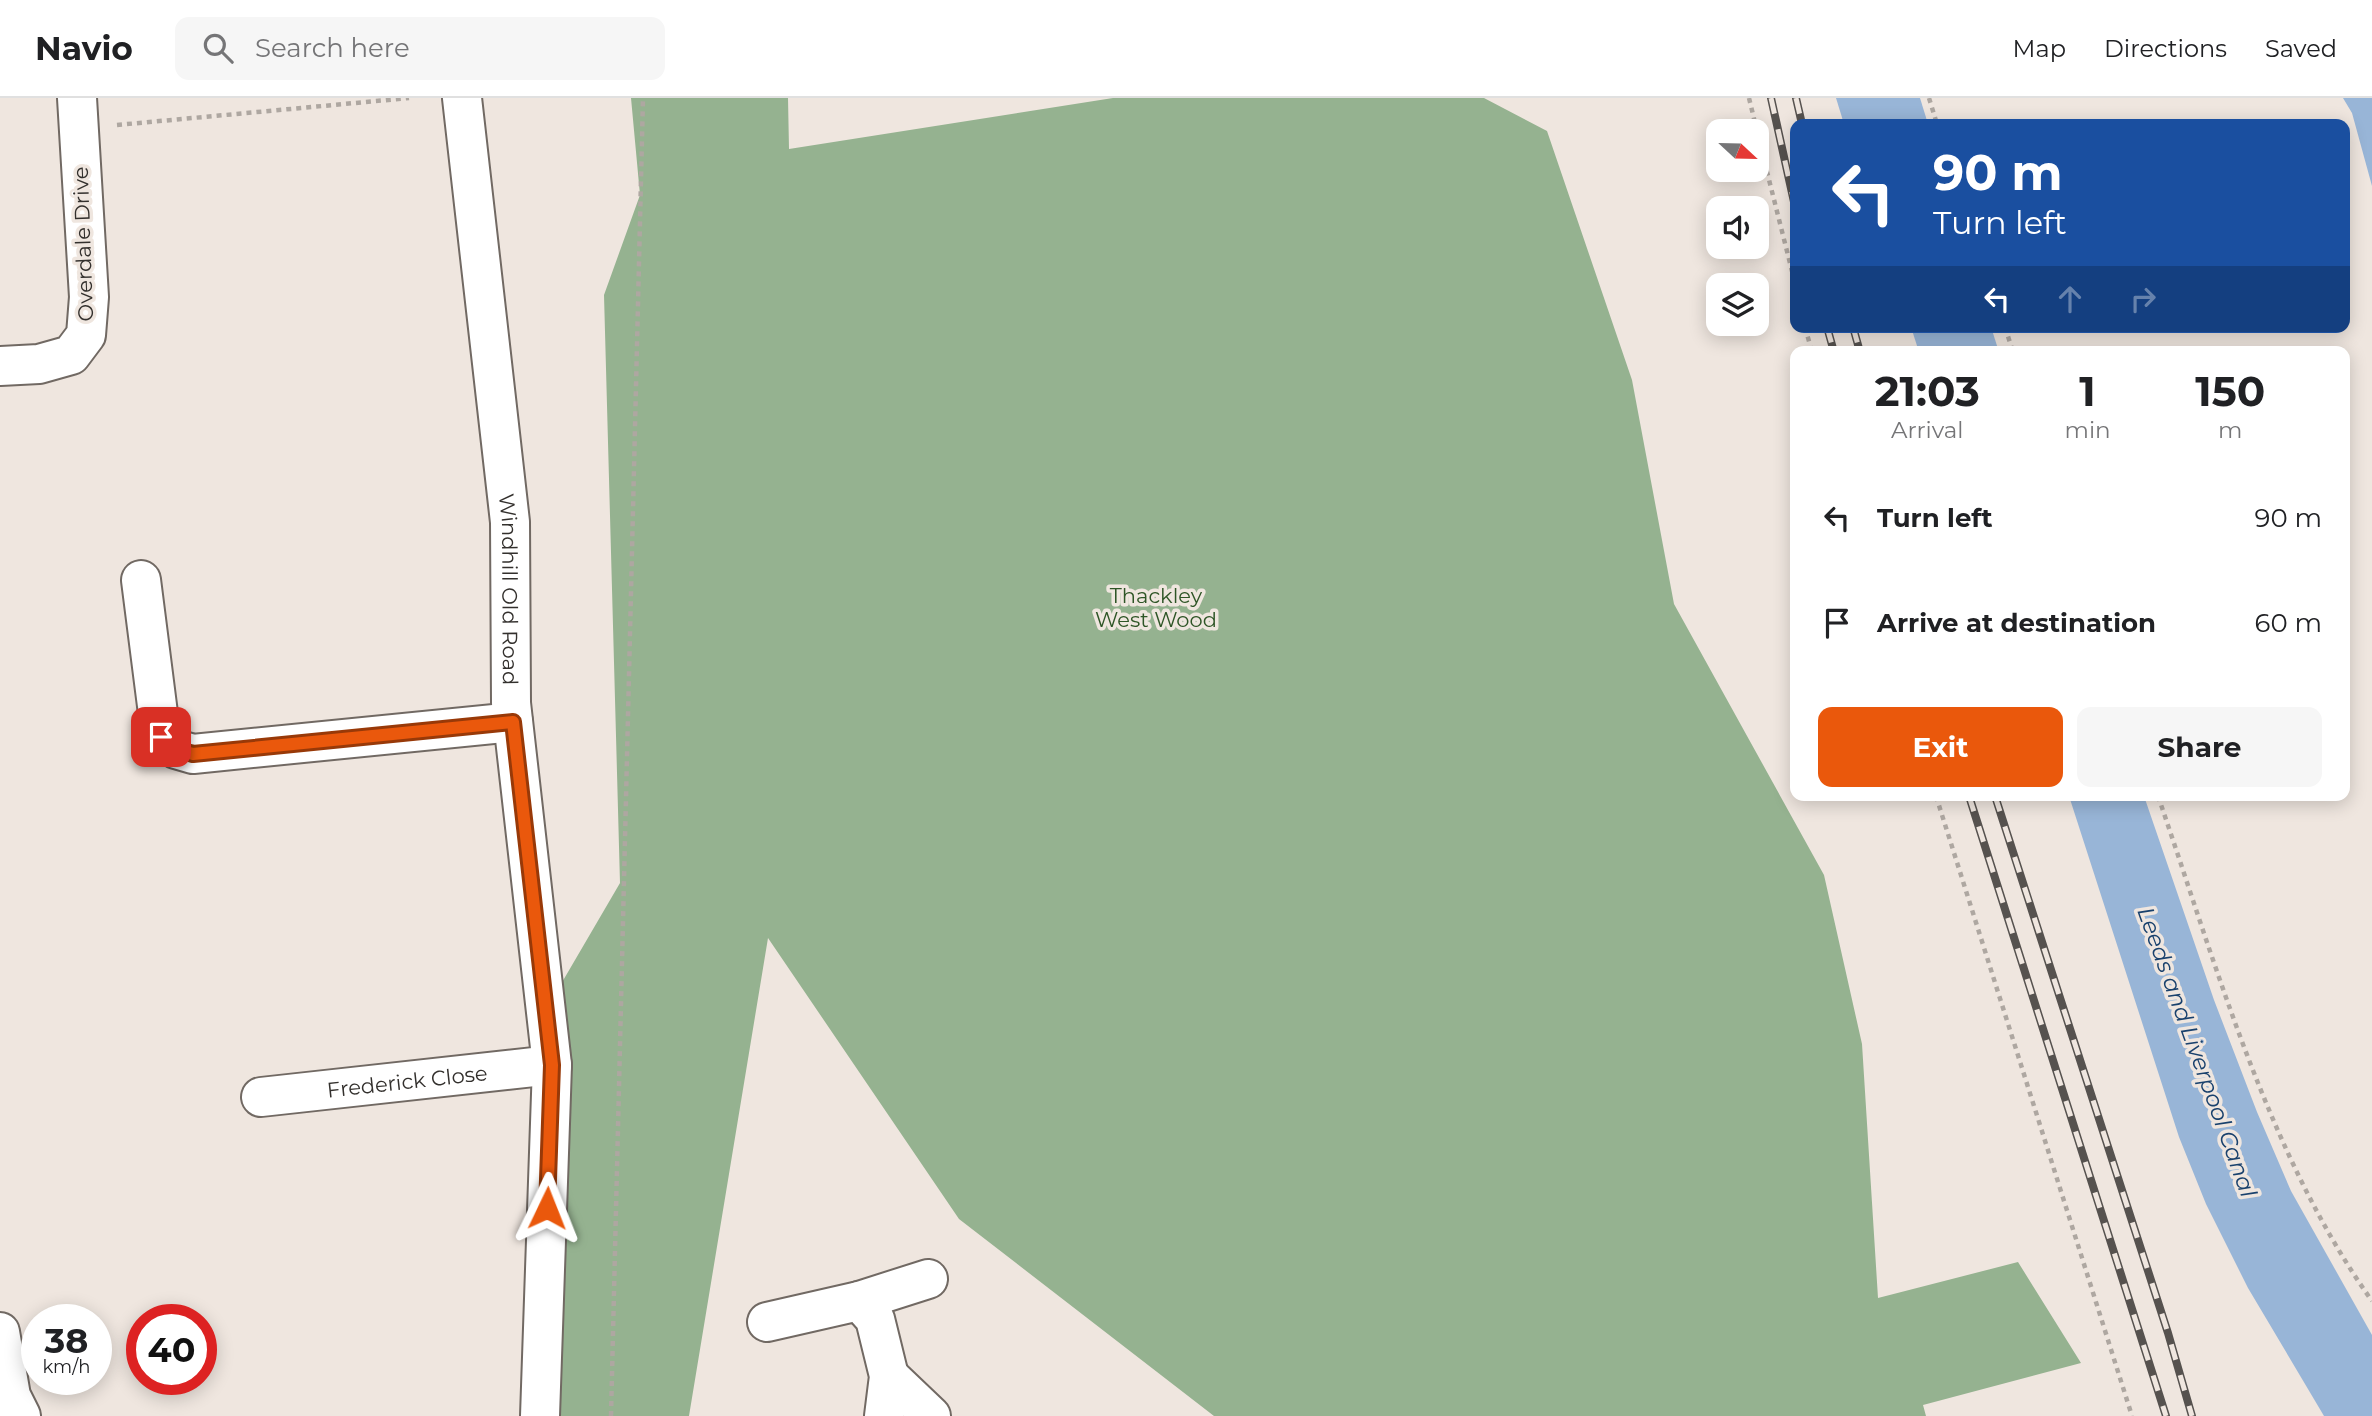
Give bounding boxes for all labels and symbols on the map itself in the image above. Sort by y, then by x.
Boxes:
north arrow [1706,119,1769,182]
street label: Overdale Drive [68,166,98,322]
street label: Windhill Old Road [494,492,523,685]
park label: Thackley West Wood [1095,583,1217,632]
pin [131,707,191,767]
water label: Leeds and Liverpool Canal [2131,903,2263,1202]
street label: Frederick Close [326,1060,489,1102]
position arrow [510,1171,584,1245]
speed limit sign: 40 [126,1304,217,1395]

